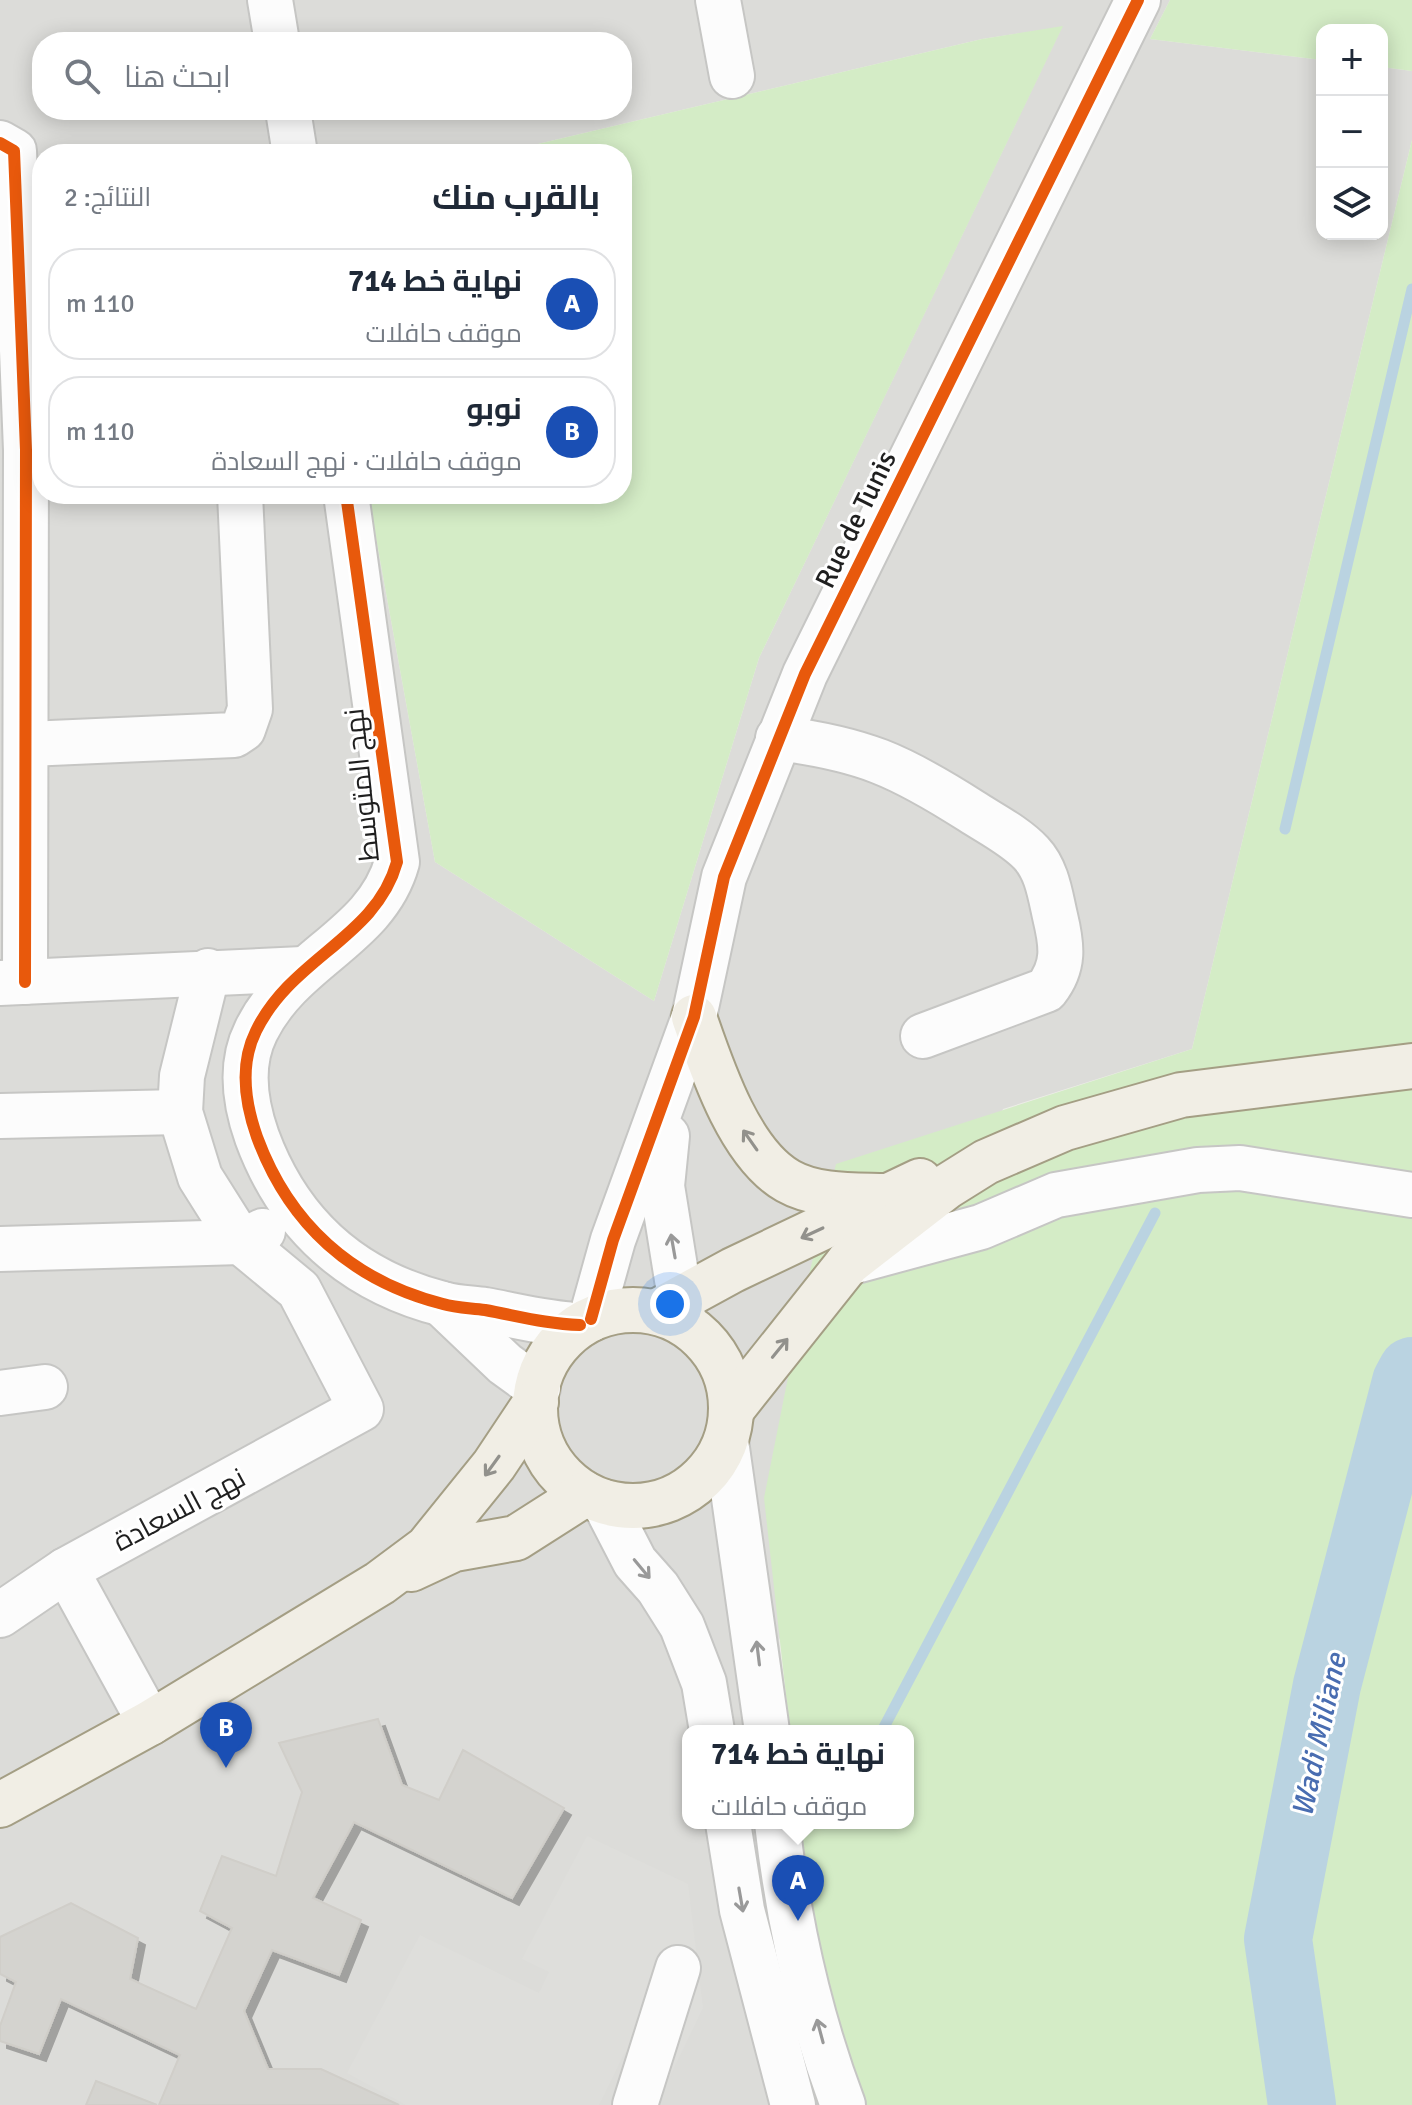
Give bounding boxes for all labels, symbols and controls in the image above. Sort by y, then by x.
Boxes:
map controls [1316,24,1388,240]
button: + [1316,24,1388,96]
search box [32,32,632,120]
icon: search [60,54,104,98]
text: ابحث هنا [124,59,231,96]
button: − [1316,96,1388,168]
button: layers [1316,168,1388,240]
text: بالقرب منك [432,177,600,219]
text: النتائج: 2 [64,182,151,214]
text: نهاية خط 714 [348,263,522,300]
text: 110 m [66,288,135,320]
text: A [564,288,580,320]
text: موقف حافلات [365,318,522,350]
text: نوبو [466,391,522,428]
text: 110 m [66,416,135,448]
text: B [564,416,580,448]
street label: Rue de Tunis [808,445,904,594]
text: موقف حافلات · نهج السعادة [212,446,522,478]
street label: نهج المتوسط [337,707,388,863]
one-way arrow [742,1129,758,1151]
one-way arrow [800,1226,824,1241]
one-way arrow [665,1234,680,1259]
your location [650,1284,690,1324]
one-way arrow [772,1338,789,1359]
one-way arrow [484,1455,501,1477]
street label: نهج السعادة [107,1461,252,1560]
one-way arrow [633,1558,651,1579]
one-way arrow [751,1641,766,1667]
water label: Wadi Miliane [1284,1648,1355,1820]
pin: B [200,1702,252,1768]
popup [682,1725,914,1829]
text: نهاية خط 714 [711,1736,885,1773]
text: موقف حافلات [711,1791,868,1823]
pin: A [772,1855,824,1921]
one-way arrow [734,1887,749,1912]
one-way arrow [811,2018,826,2044]

